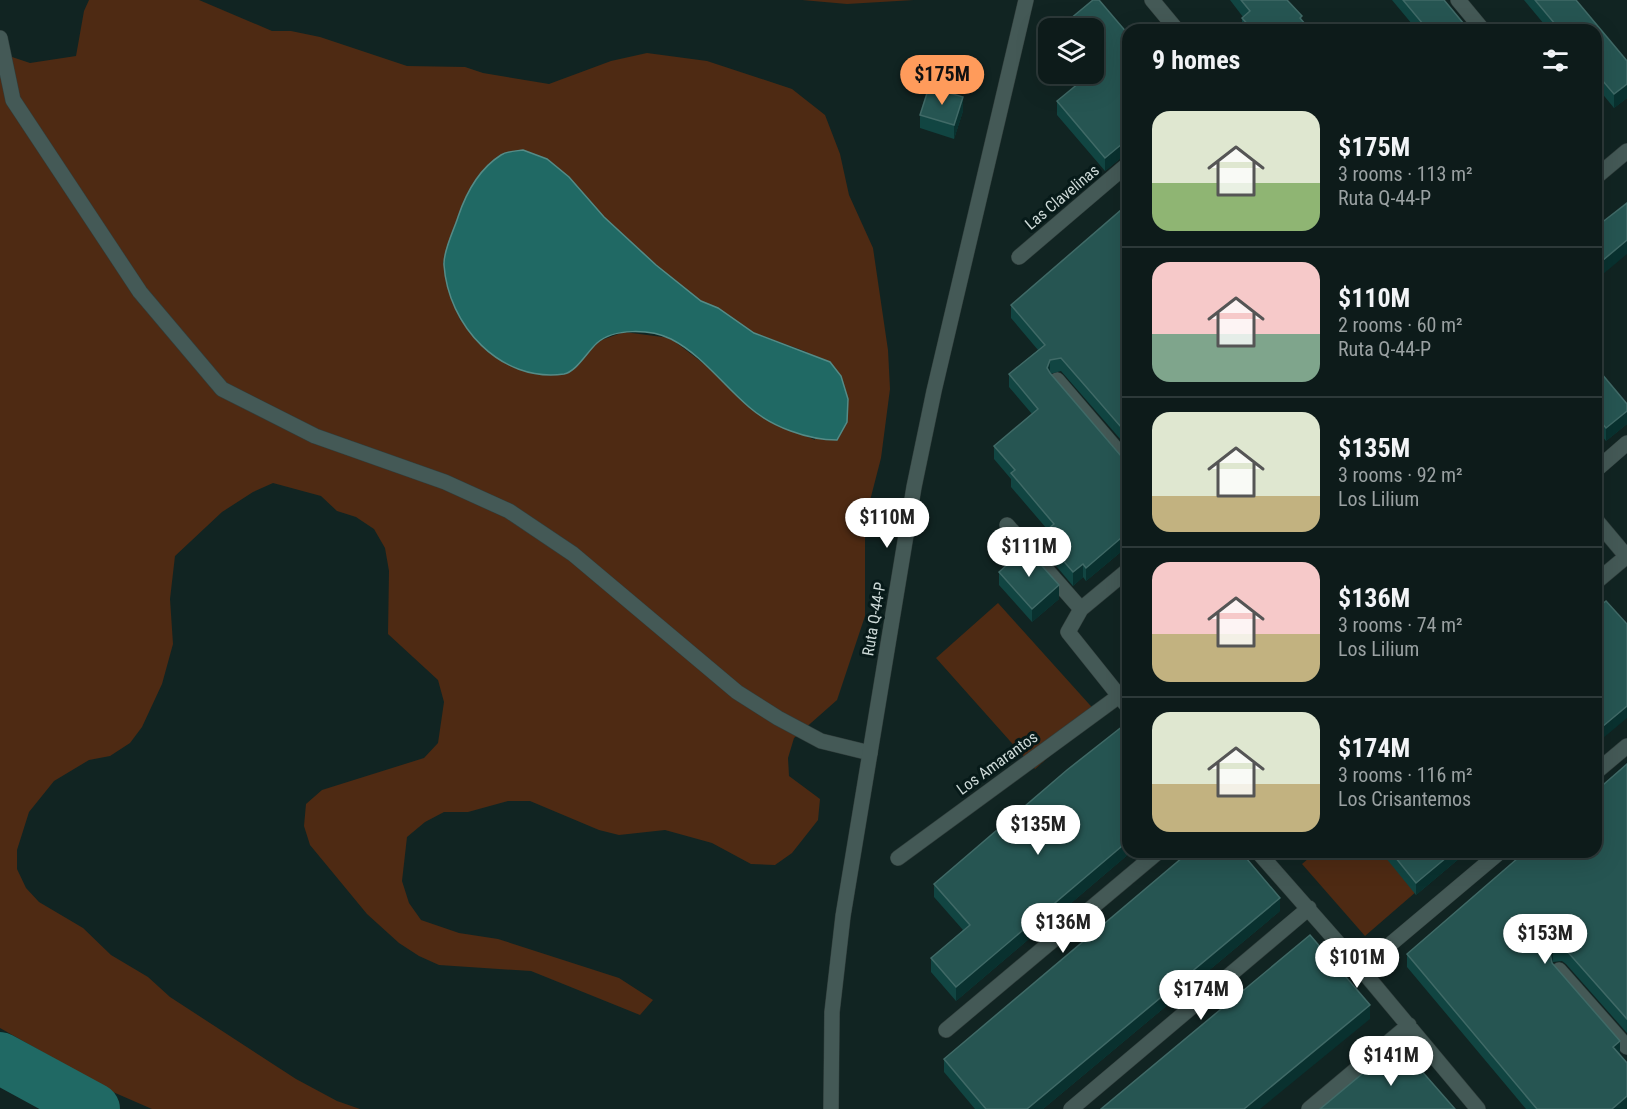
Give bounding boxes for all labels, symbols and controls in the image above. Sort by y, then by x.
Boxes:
map controls [1038,18,1104,84]
button: layers [1038,18,1104,84]
icon: filters [1539,44,1572,77]
text: 9 homes [1152,45,1240,75]
pin: $175M [900,55,984,106]
text: $175M [914,62,970,86]
text: $175M [1338,132,1410,162]
icon: home [1200,135,1272,207]
street label: Las Clavelinas [1021,161,1103,233]
text: 3 rooms · 113 m² [1338,162,1473,186]
text: Ruta Q-44-P [1338,186,1431,210]
text: $110M [1338,283,1410,313]
icon: home [1200,286,1272,358]
text: 2 rooms · 60 m² [1338,313,1463,337]
text: Ruta Q-44-P [1338,337,1431,361]
text: $135M [1338,433,1410,463]
icon: home [1200,436,1272,508]
text: 3 rooms · 92 m² [1338,463,1463,487]
text: Los Lilium [1338,487,1419,511]
pin: $110M [845,498,929,549]
text: $110M [859,505,915,529]
pin: $111M [987,527,1071,578]
text: $111M [1001,534,1057,558]
street label: Ruta Q-44-P [858,581,890,657]
text: $136M [1338,583,1410,613]
icon: home [1200,586,1272,658]
text: 3 rooms · 74 m² [1338,613,1463,637]
text: Los Lilium [1338,637,1419,661]
street label: Los Amarantos [953,727,1041,799]
text: $174M [1338,733,1410,763]
icon: home [1200,736,1272,808]
text: 3 rooms · 116 m² [1338,763,1473,787]
text: Los Crisantemos [1338,787,1471,811]
pin: $135M [996,805,1080,856]
text: $135M [1010,812,1066,836]
pin: $136M [1021,903,1105,954]
text: $136M [1035,910,1091,934]
pin: $153M [1503,914,1587,965]
text: $153M [1517,921,1573,945]
pin: $101M [1315,938,1399,989]
text: $101M [1329,945,1385,969]
pin: $174M [1159,970,1243,1021]
text: $174M [1173,977,1229,1001]
pin: $141M [1349,1036,1433,1087]
text: $141M [1363,1043,1419,1067]

